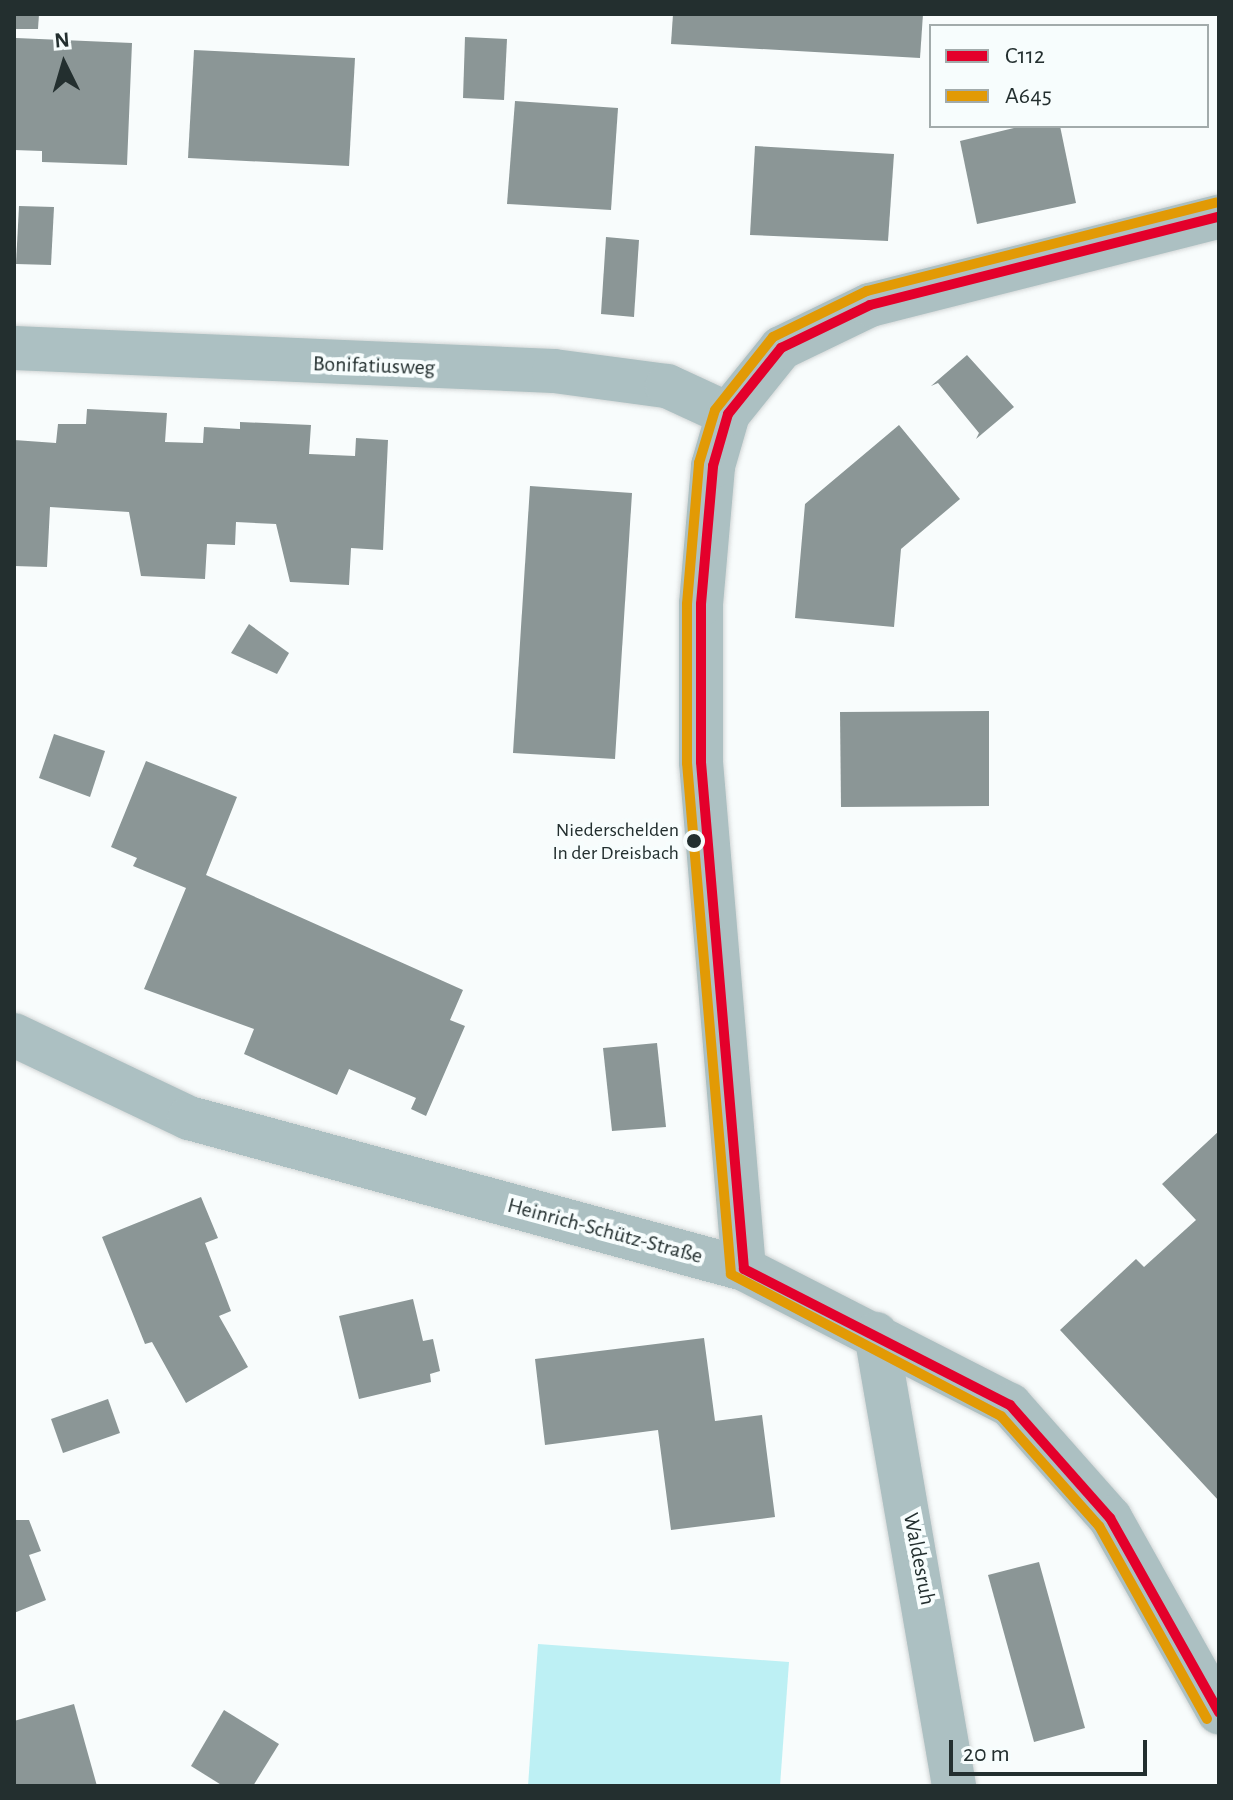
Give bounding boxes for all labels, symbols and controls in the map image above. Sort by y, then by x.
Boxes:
north arrow [24,24,104,104]
legend [929,24,1209,128]
text: N [53,28,70,52]
text: C112 [1005,44,1045,68]
text: A645 [1005,84,1052,108]
street label: Bonifatiusweg [312,351,436,381]
place label: Niederschelden In der Dreisbach [552,818,679,865]
marker: Niederschelden In der Dreisbach [686,833,702,849]
street label: Heinrich-Schütz-Straße [505,1192,705,1270]
street label: Waldesruh [897,1511,941,1607]
scale bar [953,1724,1151,1774]
text: 20 m [963,1742,1010,1766]

